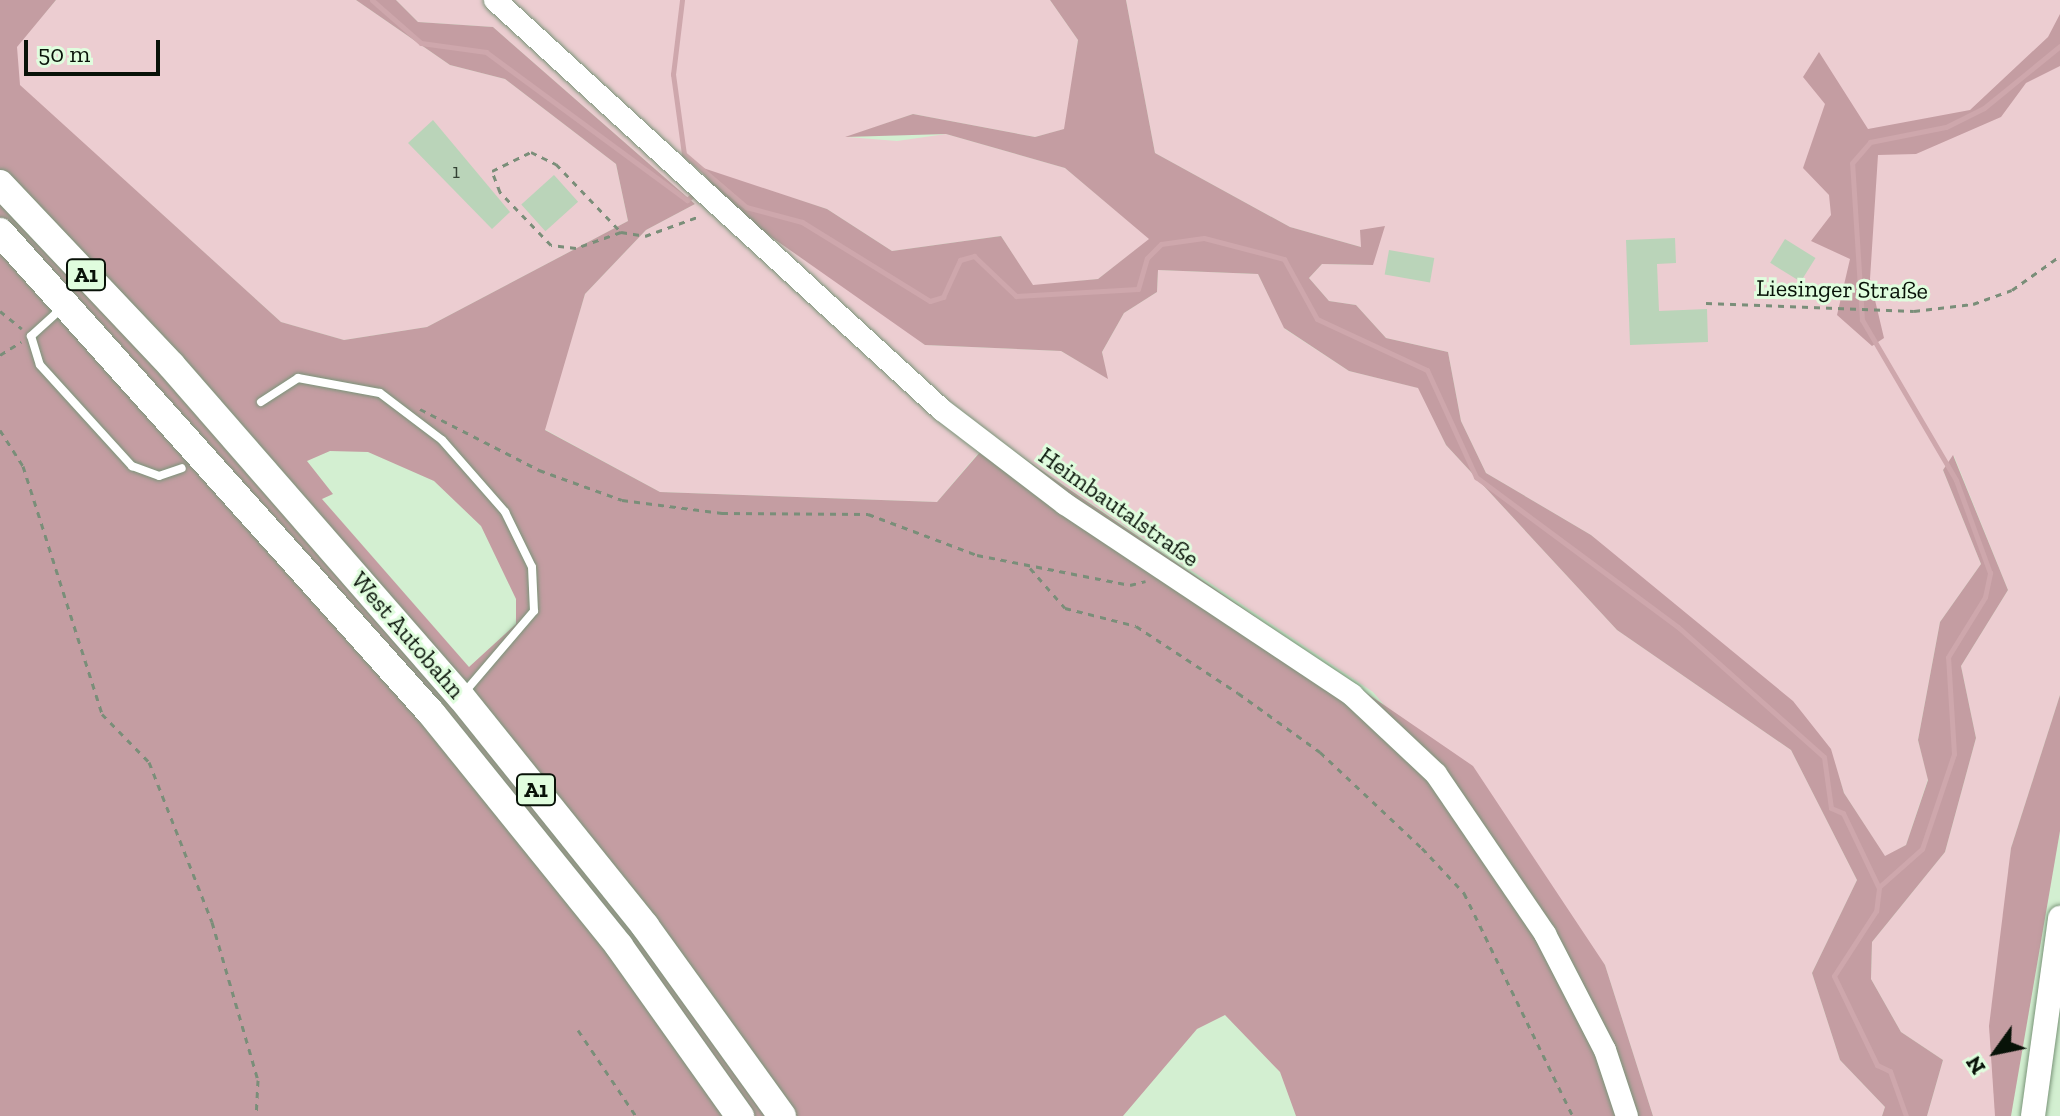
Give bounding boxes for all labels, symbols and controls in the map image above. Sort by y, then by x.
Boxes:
scale bar [28,24,164,74]
text: 50 m [38,39,90,68]
house number: 1 [452,159,460,183]
road number: A1 [64,257,108,293]
street label: Liesinger Straße [1756,273,1928,305]
street label: Heimbautalstraße [1033,441,1205,573]
street label: West Autobahn [345,566,471,704]
road number: A1 [514,772,558,808]
north arrow [1956,1012,2036,1092]
text: N [1960,1051,1991,1080]

